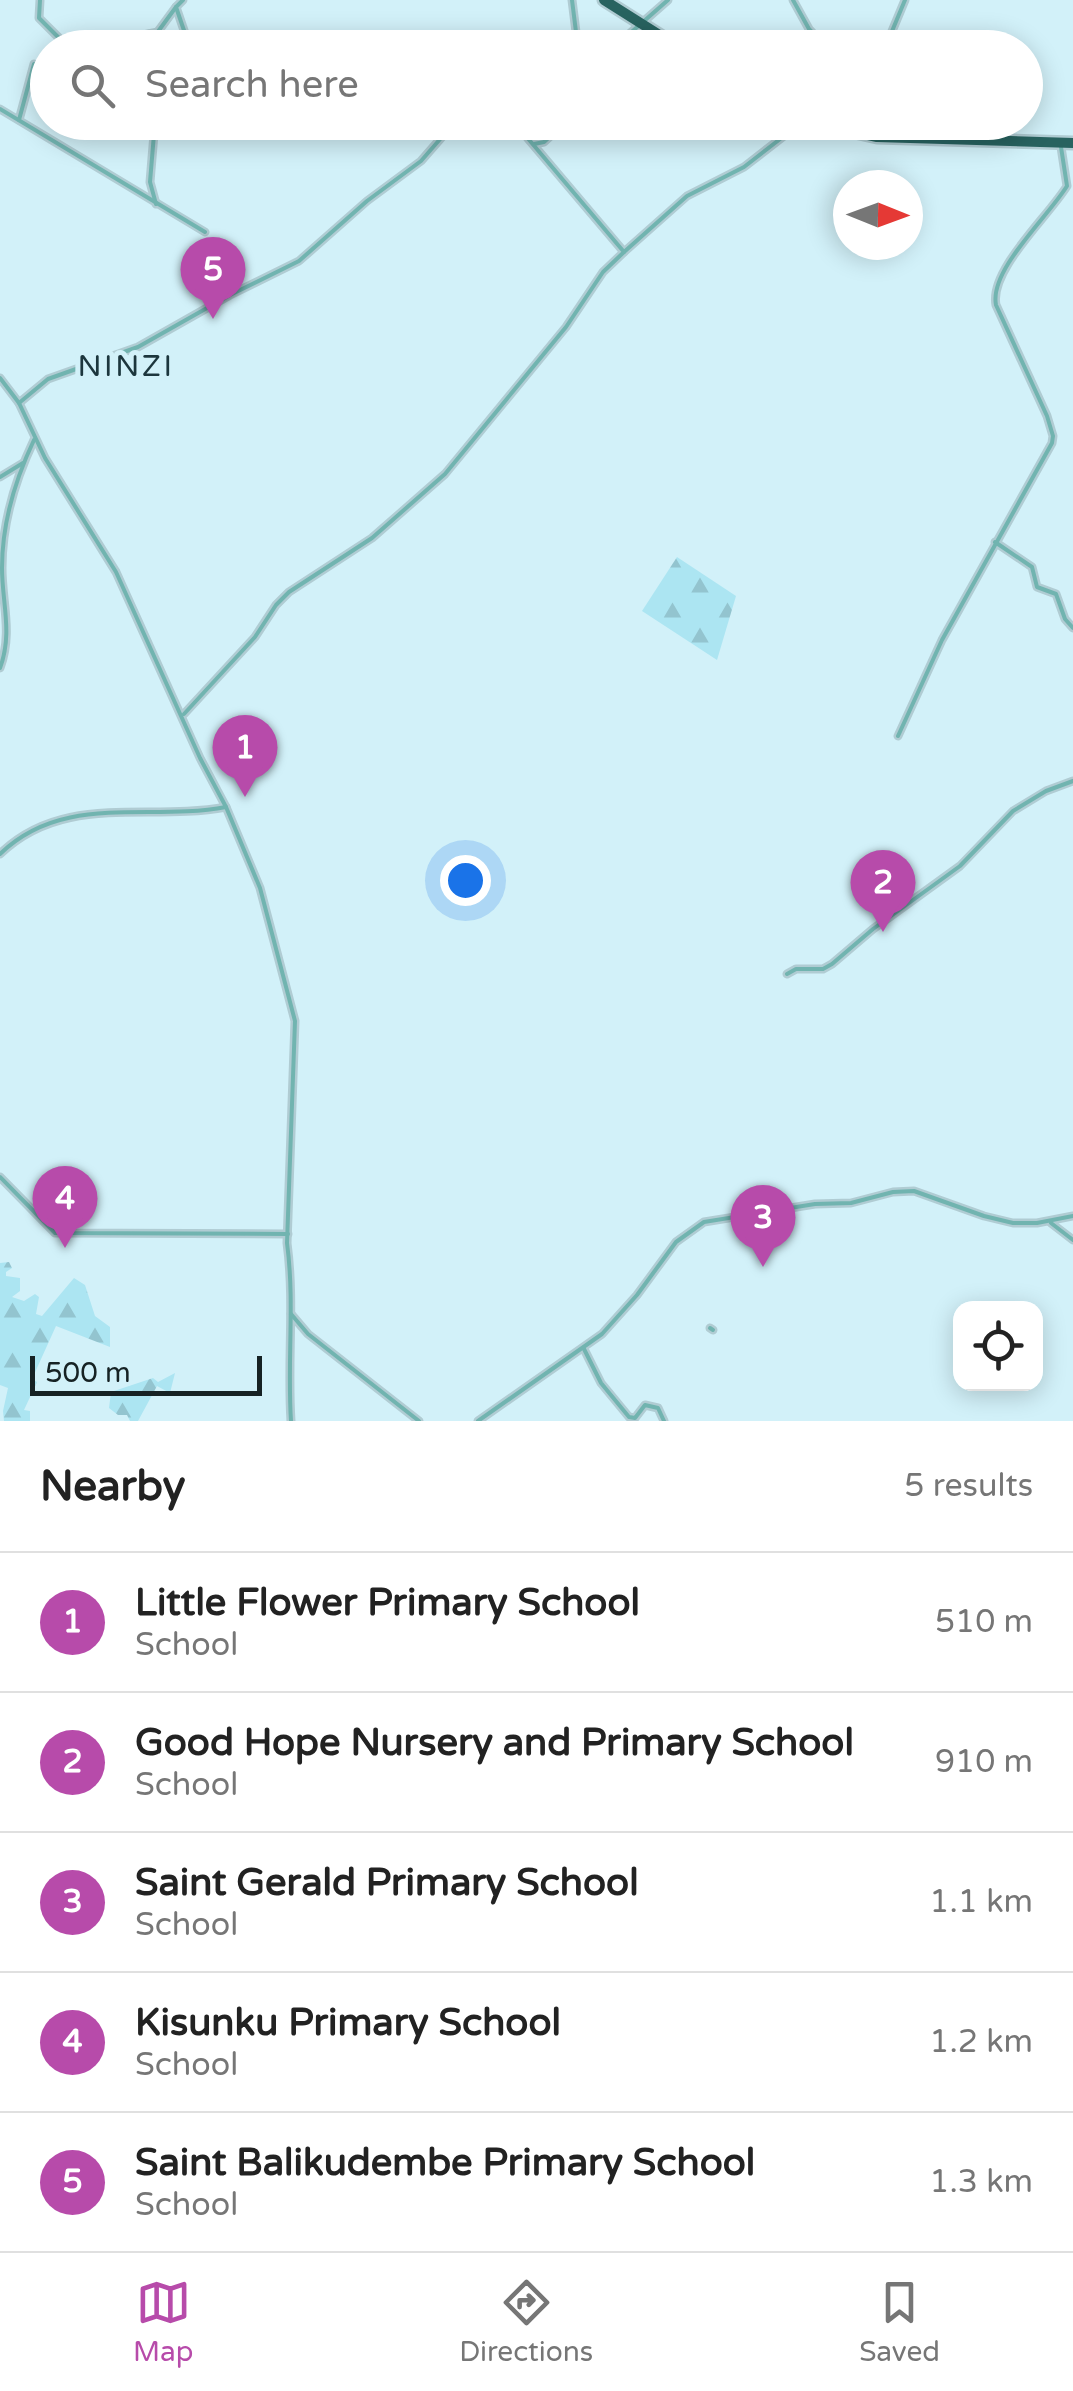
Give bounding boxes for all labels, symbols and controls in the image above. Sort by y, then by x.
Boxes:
search box [30,30,1043,140]
icon: search [65,58,120,113]
text: Search here [145,62,359,108]
north arrow [833,170,923,260]
pin: 5 [180,236,246,319]
district label: NINZI [78,348,174,385]
pin: 1 [212,714,278,797]
pin: 2 [850,850,916,932]
your location [440,855,491,906]
pin: 4 [32,1166,98,1248]
pin: 3 [730,1184,796,1267]
map controls [953,1301,1043,1391]
button: locate [953,1301,1043,1391]
scale bar [30,1351,262,1396]
text: 500 m [45,1356,131,1390]
text: Nearby [40,1461,185,1512]
text: 5 results [904,1467,1033,1505]
text: Little Flower Primary School [135,1580,640,1626]
text: 1 [62,1603,83,1641]
text: 510 m [935,1603,1033,1641]
text: School [135,1626,238,1664]
text: Good Hope Nursery and Primary School [135,1720,854,1766]
text: 2 [62,1743,83,1781]
text: 910 m [935,1743,1033,1781]
text: School [135,1766,238,1804]
text: Saint Gerald Primary School [135,1860,639,1906]
text: 3 [62,1883,83,1921]
text: 1.1 km [929,1883,1033,1921]
text: School [135,1906,238,1944]
text: Kisunku Primary School [135,2000,561,2046]
text: 4 [62,2023,83,2061]
text: 1.2 km [929,2023,1033,2061]
text: School [135,2046,238,2084]
text: Saint Balikudembe Primary School [135,2140,755,2186]
text: 5 [62,2163,83,2201]
text: 1.3 km [929,2163,1033,2201]
text: School [135,2186,238,2224]
tab: Map [133,2275,193,2369]
tab: Directions [459,2275,593,2369]
tab: Saved [859,2275,940,2369]

